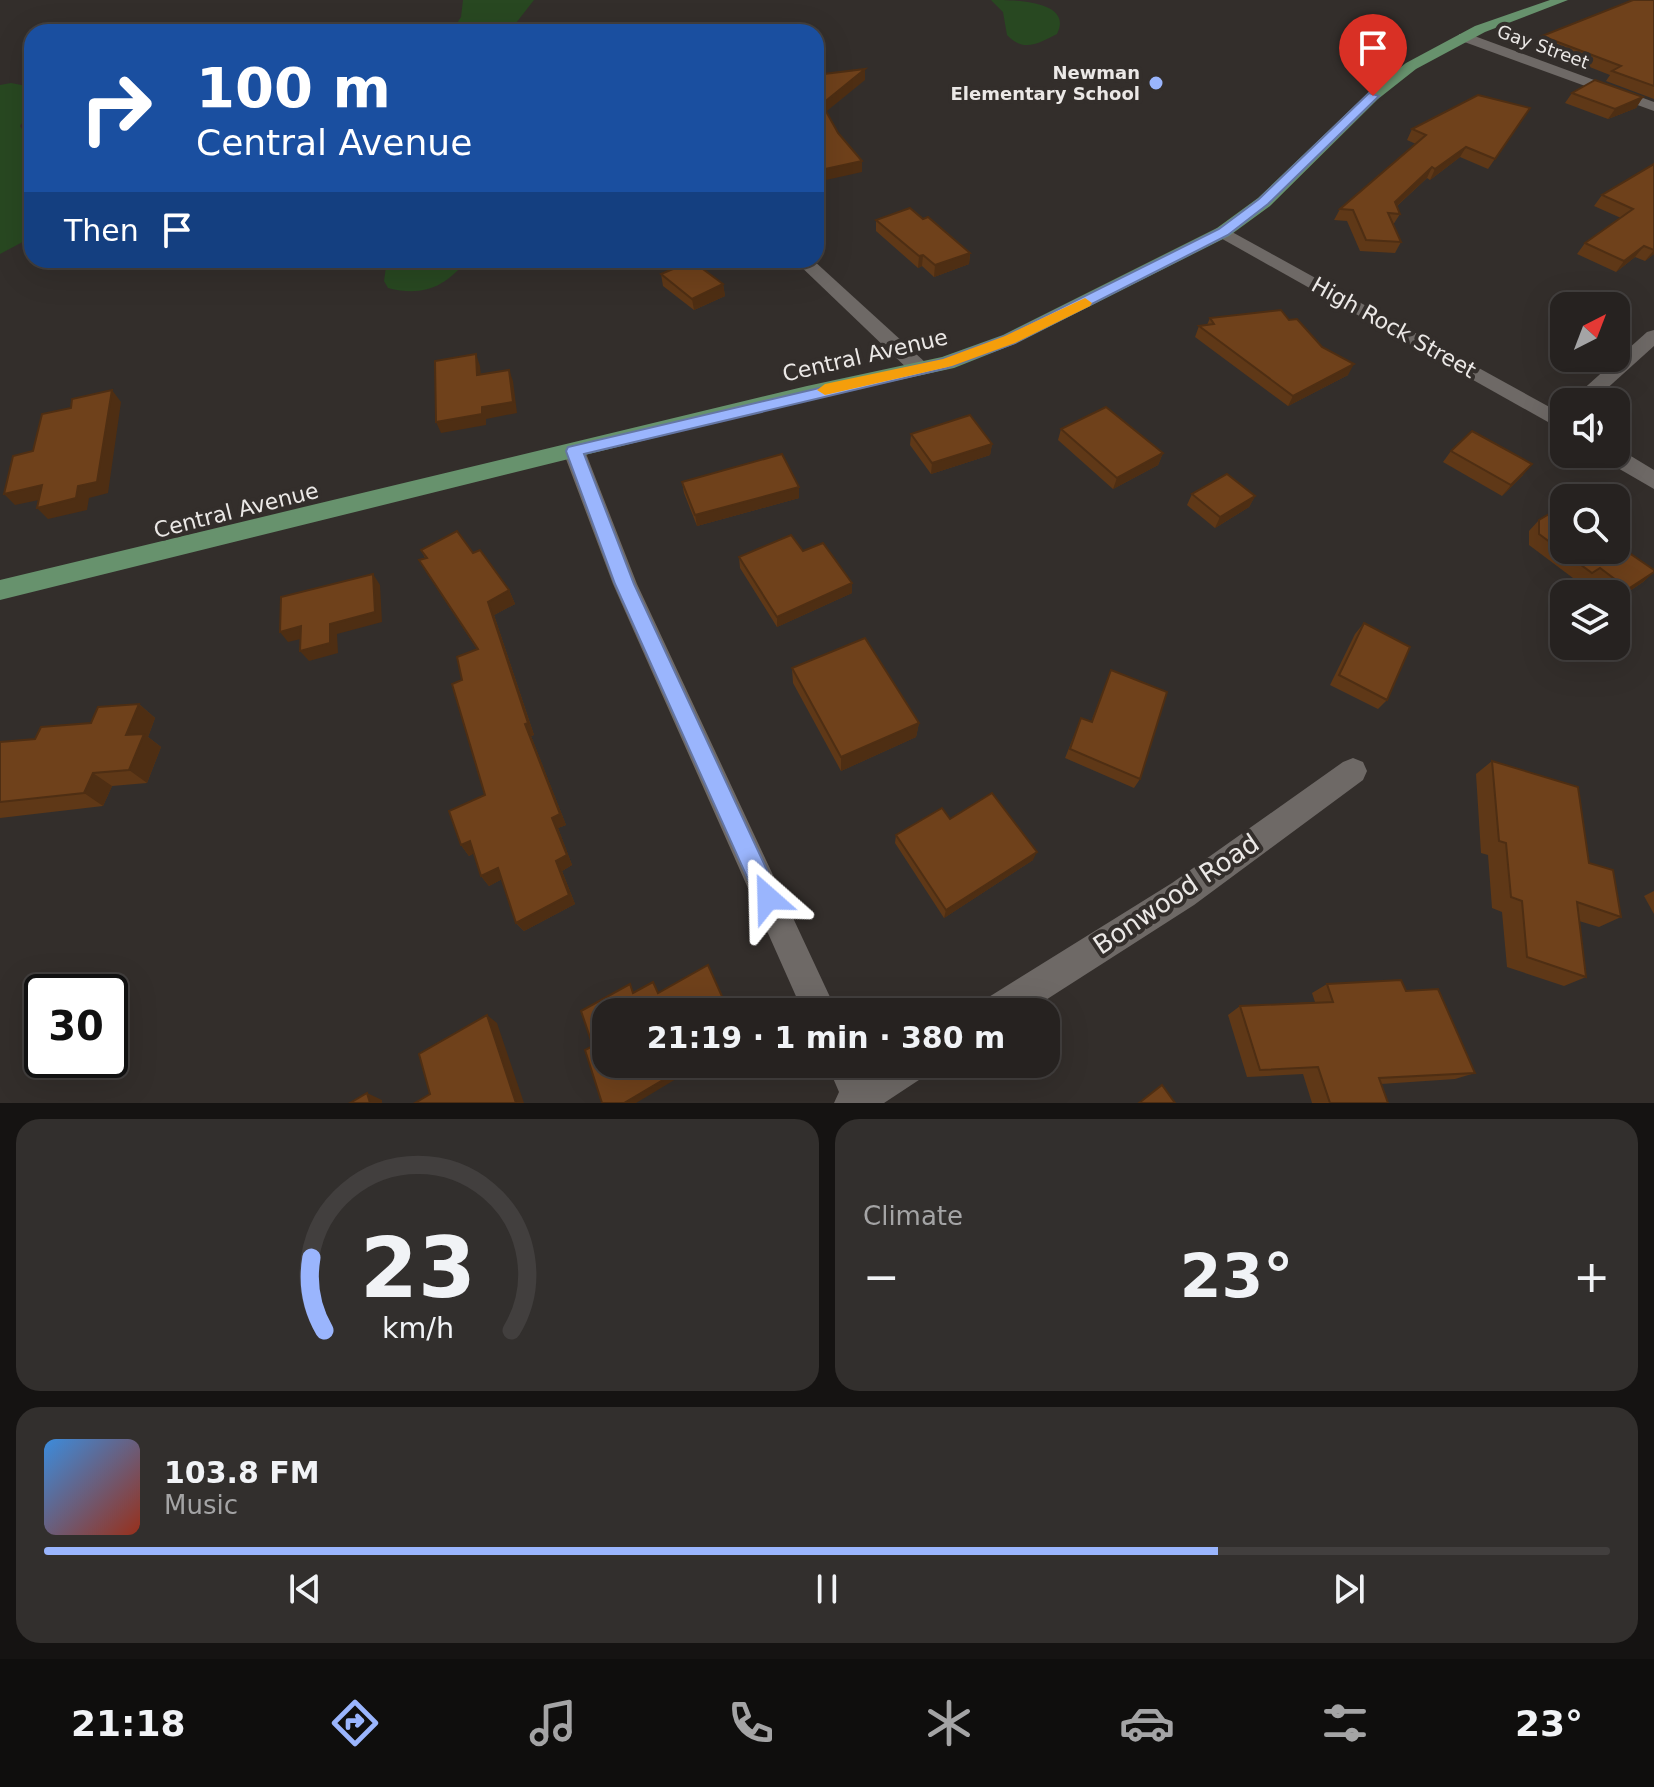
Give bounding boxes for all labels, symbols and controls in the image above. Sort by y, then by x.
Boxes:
pin [1339,14.0,1407,96]
street label: Gay Street [1494,20,1592,73]
icon: arrive [1351,26,1395,70]
text: 100 m [196,55,391,120]
icon: right [64,56,168,160]
place label: Newman Elementary School [951,62,1140,104]
marker: Newman Elementary School [1147,74,1165,92]
text: Central Avenue [196,122,472,163]
icon: arrive [155,208,199,252]
text: Then [64,213,139,248]
street label: High Rock Street [1307,272,1481,383]
north arrow [1550,292,1630,372]
map controls [1550,292,1630,660]
street label: Central Avenue [780,324,950,387]
button: sound [1550,388,1630,468]
street label: Central Avenue [151,478,321,543]
button: search [1550,484,1630,564]
button: layers [1550,580,1630,660]
street label: Bonwood Road [1087,828,1265,960]
position arrow [726,856,810,940]
speed limit sign: 30 [24,974,128,1078]
text: 21:19 · 1 min · 380 m [647,1020,1005,1055]
text: Climate [863,1201,963,1231]
text: 23 [360,1220,475,1317]
text: 23° [1180,1241,1293,1311]
text: − [863,1251,900,1302]
text: + [1573,1251,1610,1302]
text: km/h [381,1311,454,1345]
text: 103.8 FM [164,1455,320,1490]
text: Music [164,1490,238,1520]
icon: previous [283,1567,327,1611]
icon: pause [805,1567,849,1611]
icon: next [1327,1567,1371,1611]
icon: directions [327,1695,383,1751]
icon: music [525,1695,581,1751]
icon: phone [723,1695,779,1751]
icon: climate [921,1695,977,1751]
icon: car [1119,1695,1175,1751]
icon: filters [1317,1695,1373,1751]
text: 21:18 [71,1703,186,1744]
text: 23° [1515,1703,1583,1744]

